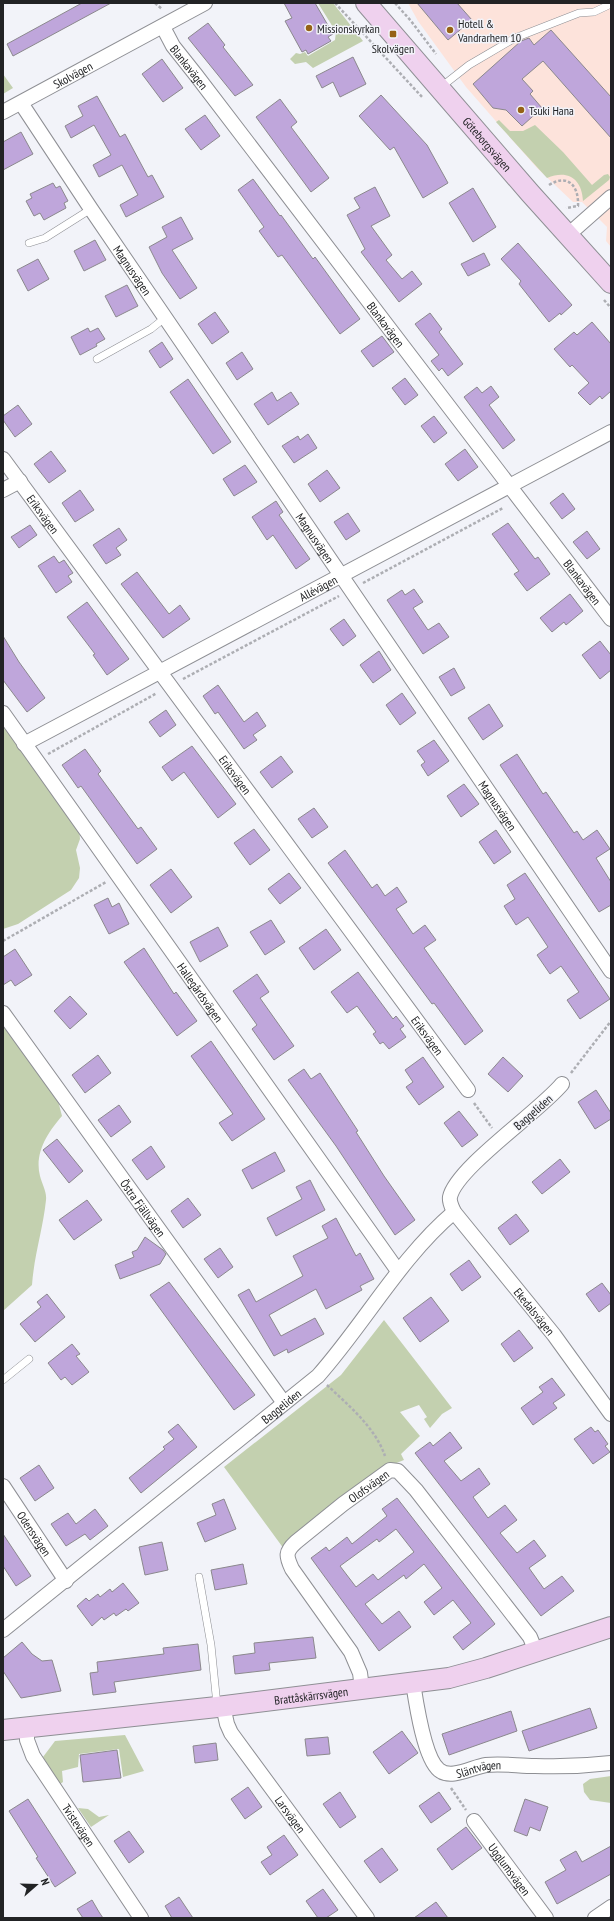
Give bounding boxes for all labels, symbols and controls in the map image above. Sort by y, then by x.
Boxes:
place label: Hotell & Vandrarhem 10 [457,16,521,45]
place label: Missionskyrkan [317,21,380,36]
marker: Missionskyrkan [304,23,314,33]
marker: Hotell & Vandrarhem 10 [445,25,455,35]
marker: Skolvägen [388,29,398,39]
street label: Blankavägen [167,41,212,92]
place label: Skolvägen [372,41,414,56]
street label: Skolvägen [50,58,95,91]
place label: Tsuki Hana [529,103,574,118]
marker: Tsuki Hana [516,105,526,115]
street label: Göteborgsvägen [460,113,515,174]
street label: Magnusvägen [110,242,155,298]
street label: Blankavägen [364,299,408,350]
street label: Eriksvägen [24,491,63,536]
street label: Magnusvägen [293,510,338,566]
street label: Blankavägen [561,556,605,607]
street label: Allévägen [296,571,340,604]
street label: Eriksvägen [216,752,255,797]
street label: Magnusvägen [476,778,520,833]
street label: Hallegårdsvägen [174,960,227,1025]
street label: Eriksvägen [408,1013,447,1058]
street label: Baggeliden [510,1091,556,1133]
street label: Östra Fjällvägen [117,1176,169,1239]
street label: Ekedalsvägen [511,1285,558,1338]
street label: Baggeliden [258,1385,304,1426]
street label: Olofsvägen [345,1466,391,1505]
street label: Odensvägen [14,1508,55,1559]
street label: Brattåskärrsvägen [273,1683,349,1707]
street label: Släntvägen [455,1757,501,1781]
street label: Larsvägen [272,1793,309,1835]
street label: Tvistevägen [59,1801,99,1849]
street label: Ugglumsvägen [485,1840,534,1898]
north arrow [16,1865,56,1905]
text: N [38,1876,53,1887]

